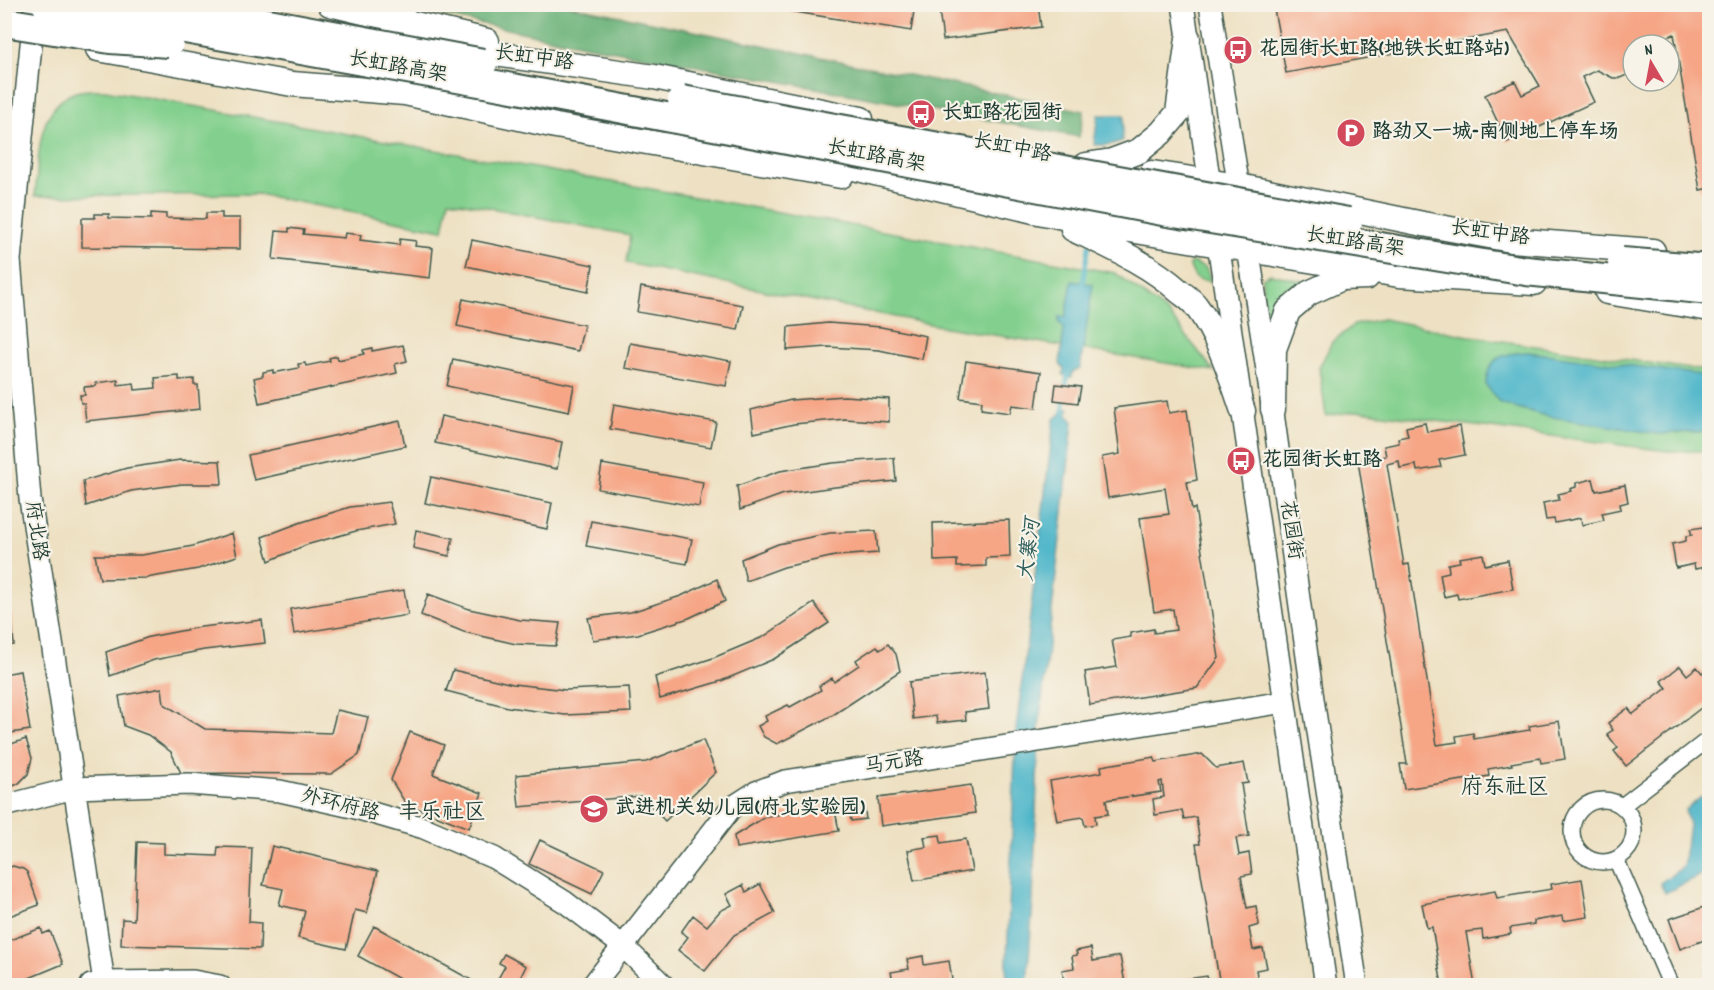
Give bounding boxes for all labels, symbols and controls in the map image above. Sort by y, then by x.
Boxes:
north arrow [1621,33,1681,93]
bus stop icon: 花园街长虹路(地铁长虹路站) [1222,34,1254,66]
place label: 花园街长虹路(地铁长虹路站) [1259,36,1509,64]
text: N [1643,39,1655,63]
street label: 长虹中路 [492,40,577,79]
street label: 长虹路高架 [346,46,450,90]
bus stop icon: 长虹路花园街 [905,98,937,130]
place label: 长虹路花园街 [942,100,1062,128]
parking icon: 路劲又一城-南侧地上停车场 [1335,117,1367,149]
place label: 路劲又一城-南侧地上停车场 [1372,119,1619,147]
street label: 长虹中路 [970,128,1055,171]
street label: 长虹路高架 [824,134,928,180]
street label: 长虹中路 [1448,215,1533,254]
street label: 长虹路高架 [1303,221,1407,265]
bus stop icon: 花园街长虹路 [1225,445,1257,477]
place label: 花园街长虹路 [1262,447,1382,475]
street label: 花园街 [1272,498,1308,562]
street label: 府北路 [17,499,53,564]
water label: 大寨河 [1012,514,1050,583]
street label: 马元路 [862,745,927,783]
district label: 府东社区 [1461,773,1549,804]
street label: 外环府路 [298,783,383,830]
school or university icon: 武进机关幼儿园(府北实验园) [578,793,610,825]
place label: 武进机关幼儿园(府北实验园) [615,795,865,823]
district label: 丰乐社区 [398,798,486,829]

